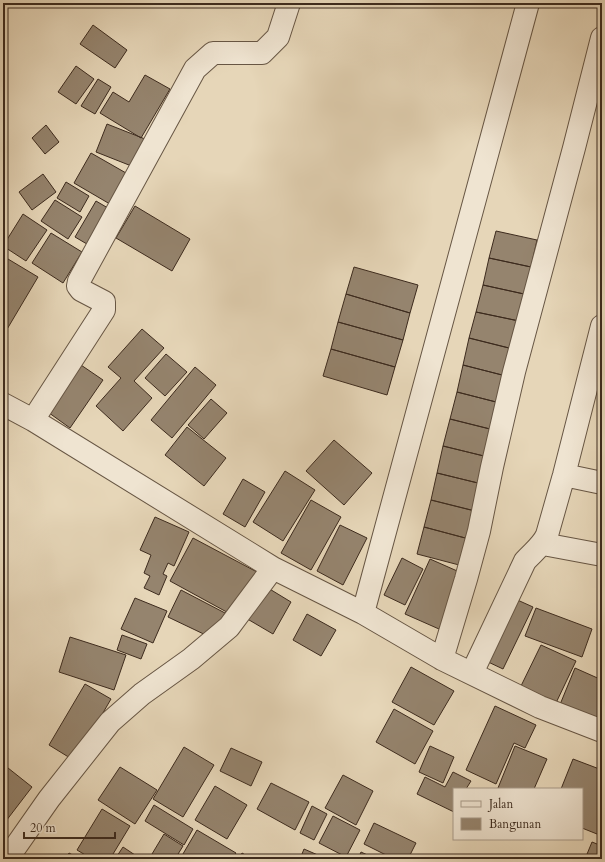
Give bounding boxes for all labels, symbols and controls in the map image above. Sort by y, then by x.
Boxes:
legend [453,788,583,840]
text: Jalan [487,796,513,812]
scale bar [24,814,115,840]
text: Bangunan [489,816,541,832]
text: 20 m [30,820,57,836]

